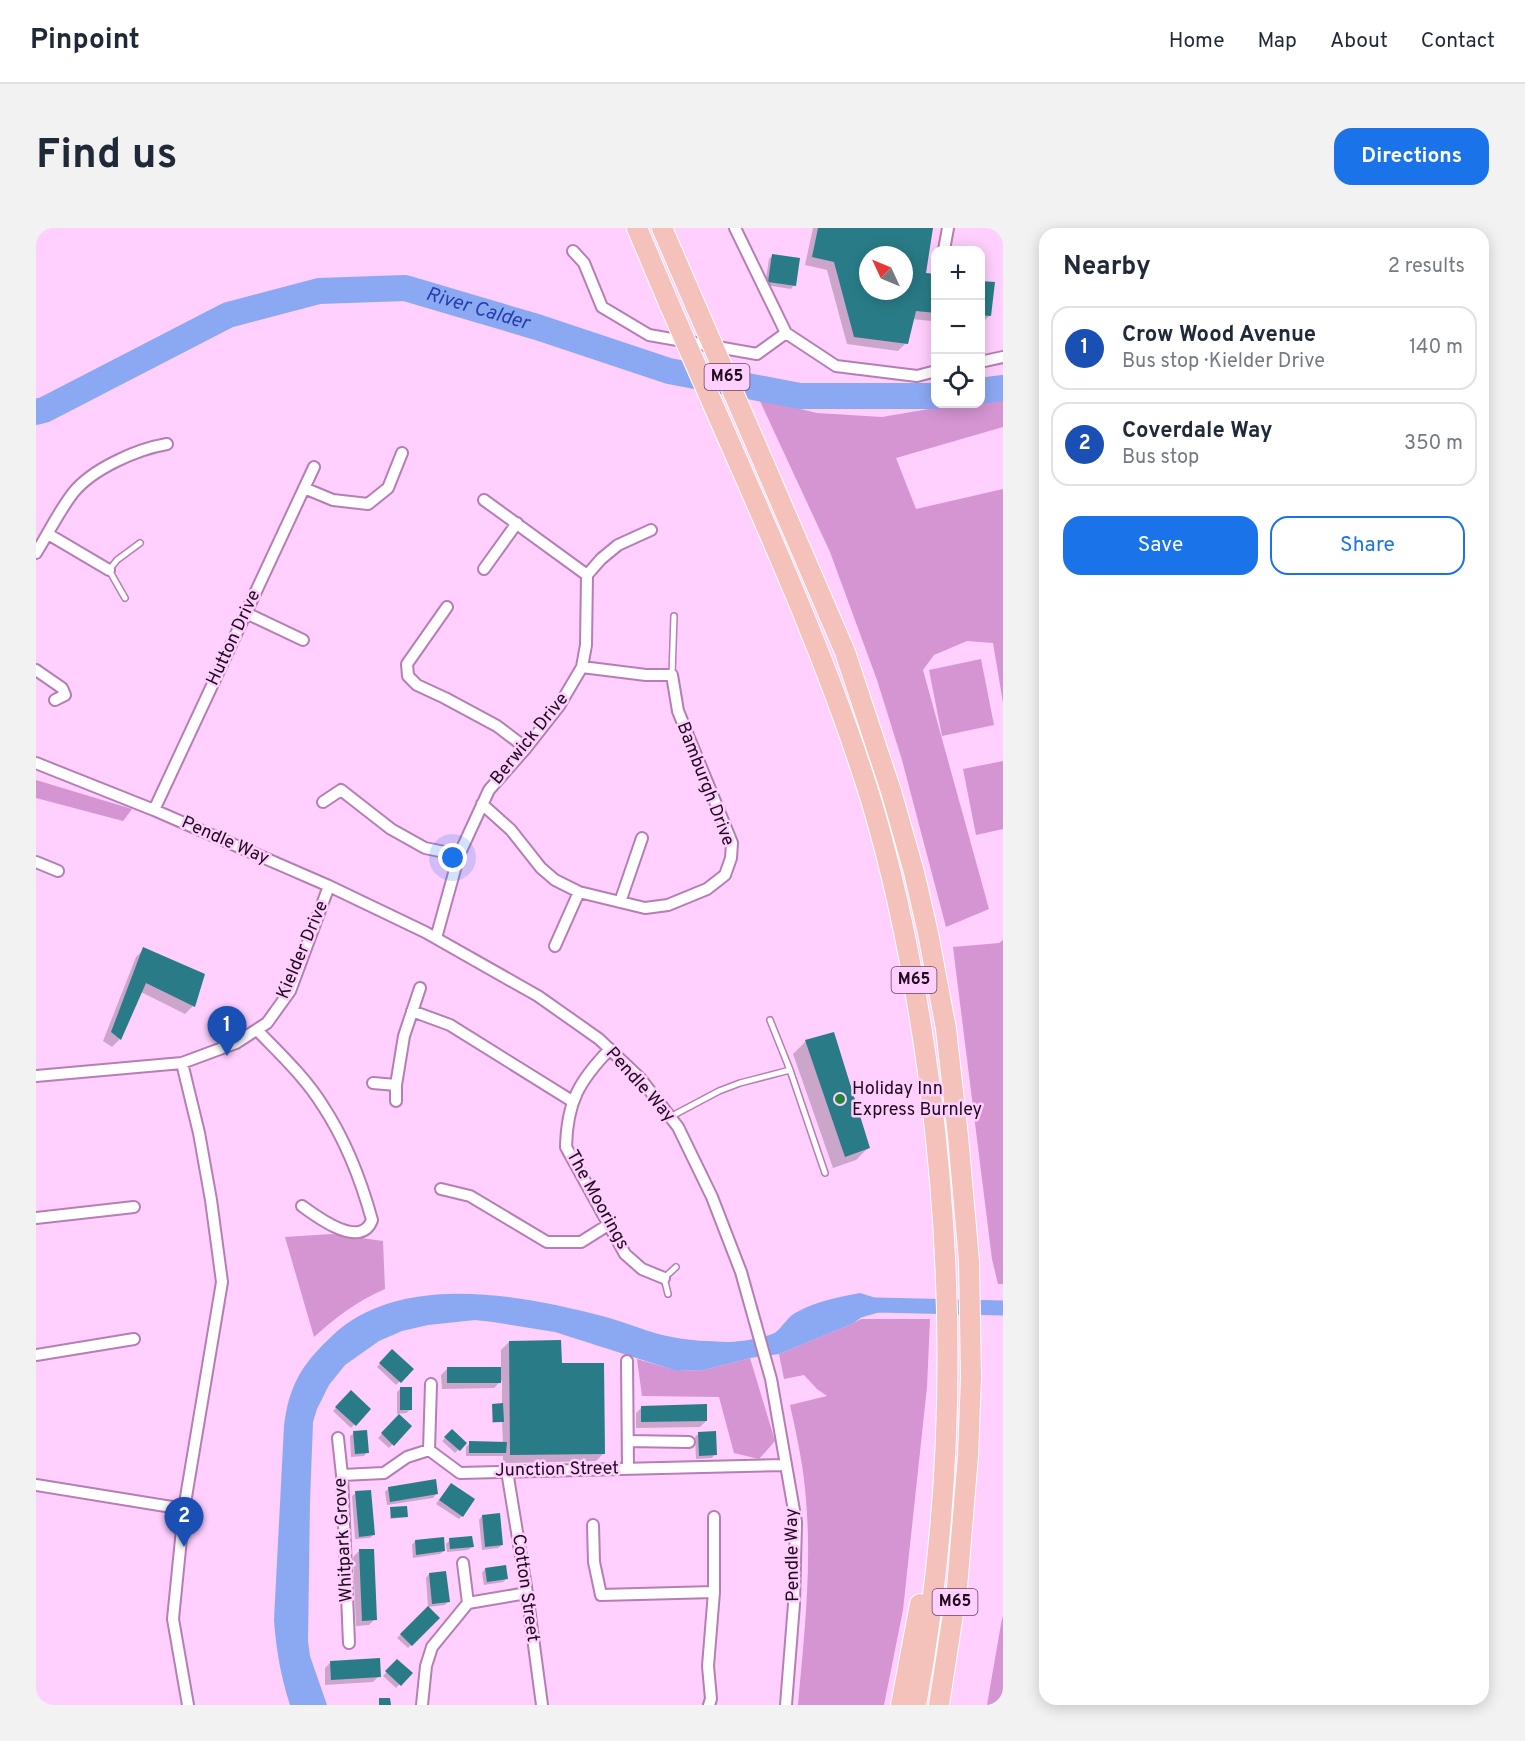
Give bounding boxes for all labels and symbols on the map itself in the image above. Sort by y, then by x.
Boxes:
north arrow [859,246,913,300]
water label: River Calder [423,282,534,337]
road number: M65 [704,364,750,390]
street label: Hutton Drive [202,587,266,689]
street label: Berwick Drive [486,688,574,790]
street label: Bamburgh Drive [671,719,739,849]
street label: Pendle Way [178,811,272,871]
your location [438,843,467,872]
street label: Kielder Drive [272,897,334,1003]
road number: M65 [892,967,936,993]
pin: 1 [208,1006,246,1056]
street label: Pendle Way [600,1042,680,1128]
place label: Holiday Inn Express Burnley [852,1078,982,1122]
marker: Holiday Inn Express Burnley [833,1092,847,1106]
street label: The Moorings [560,1146,634,1254]
street label: Junction Street [495,1457,619,1483]
street label: Whitpark Grove [329,1477,359,1603]
pin: 2 [164,1498,204,1547]
street label: Pendle Way [781,1508,805,1602]
street label: Cotton Street [506,1533,544,1643]
road number: M65 [932,1589,978,1615]

